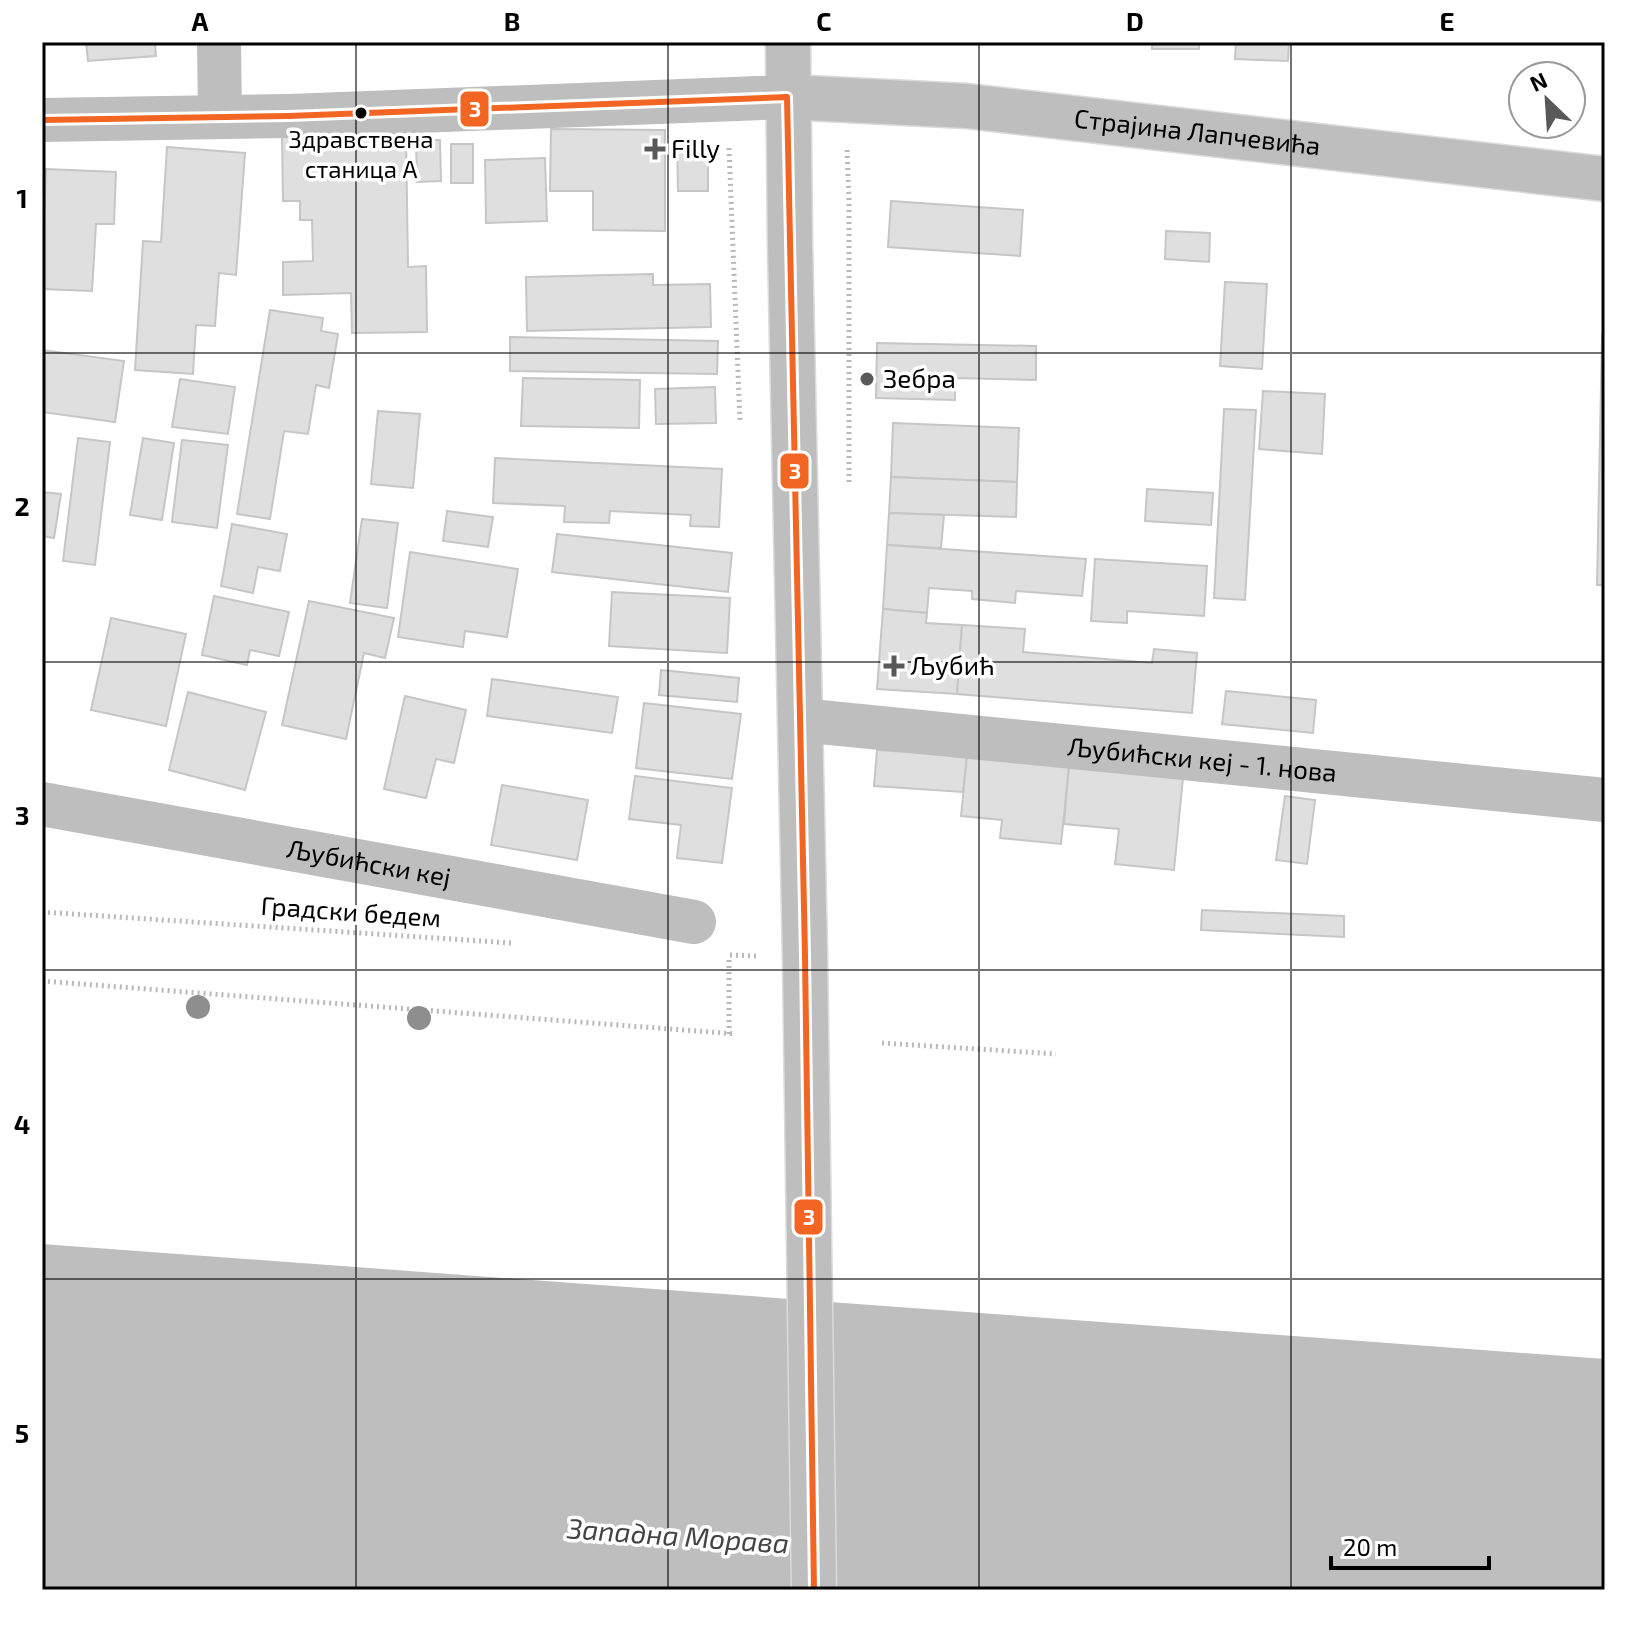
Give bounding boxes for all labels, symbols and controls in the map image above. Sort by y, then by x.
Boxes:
text: A [192,5,209,36]
text: B [504,5,520,36]
text: C [816,5,832,36]
text: D [1126,5,1144,36]
text: E [1439,5,1455,36]
north arrow [1507,60,1587,140]
text: N [1525,66,1551,96]
line badge: 3 [459,90,490,128]
text: 3 [469,95,481,121]
street label: Страјина Лапчевића [1073,101,1322,160]
marker: Здравствена станица А [353,105,369,121]
place label: Здравствена станица А [289,124,433,183]
place label: Filly [671,132,720,163]
marker: Filly [646,140,664,158]
text: 1 [16,182,28,213]
place label: Зебра [883,362,956,393]
marker: Зебра [858,370,876,388]
line badge: 3 [779,452,810,490]
text: 3 [789,457,801,483]
text: 2 [14,490,30,521]
place label: Љубић [910,649,994,681]
marker: Љубић [885,657,903,675]
street label: Љубићски кеј - 1. нова [1066,730,1338,787]
text: 3 [15,799,29,830]
street label: Љубићски кеј [284,832,454,892]
street label: Градски бедем [260,889,442,932]
text: 4 [14,1108,30,1139]
line badge: 3 [793,1198,824,1236]
text: 3 [803,1203,815,1229]
text: 5 [15,1417,29,1448]
water label: Западна Морава [565,1510,790,1560]
scale bar [1331,1520,1489,1570]
text: 20 m [1343,1532,1397,1561]

